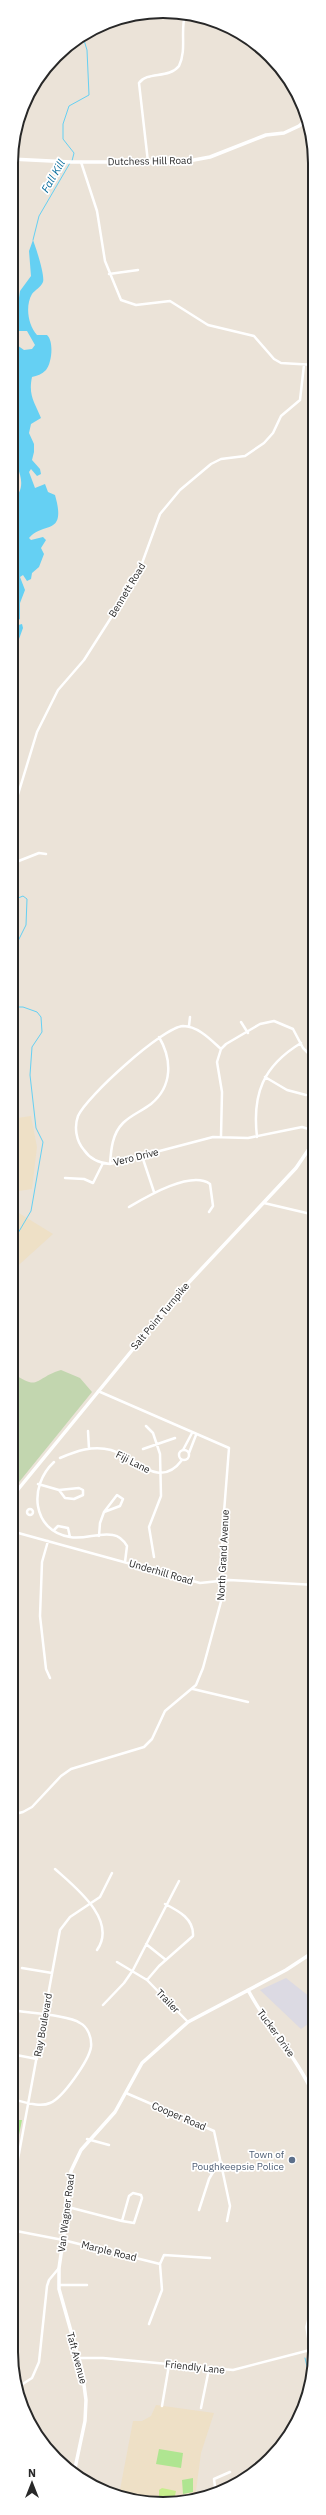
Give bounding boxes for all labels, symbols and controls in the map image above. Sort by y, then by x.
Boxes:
street label: Dutchess Hill Road [108,154,192,168]
water label: Fall Kill [38,157,68,195]
street label: Bennett Road [106,560,148,620]
street label: Vero Drive [112,1145,160,1169]
street label: Salt Point Turnpike [128,1279,192,1352]
street label: Fiji Lane [114,1448,153,1476]
street label: North Grand Avenue [214,1509,232,1601]
street label: Underhill Road [127,1557,195,1587]
street label: Trailer [153,1986,183,2016]
street label: Ray Boulevard [31,1992,55,2058]
street label: Tucker Drive [254,2007,298,2060]
street label: Cooper Road [150,2099,208,2133]
place label: Town of Poughkeepsie Police [192,2148,285,2173]
marker: Town of Poughkeepsie Police [287,2155,297,2165]
street label: Van Wagner Road [55,2173,77,2253]
street label: Marple Road [80,2238,138,2264]
street label: Taft Avenue [64,2331,90,2386]
street label: Friendly Lane [164,2357,226,2377]
north arrow [12,2463,52,2503]
text: N [28,2466,36,2480]

